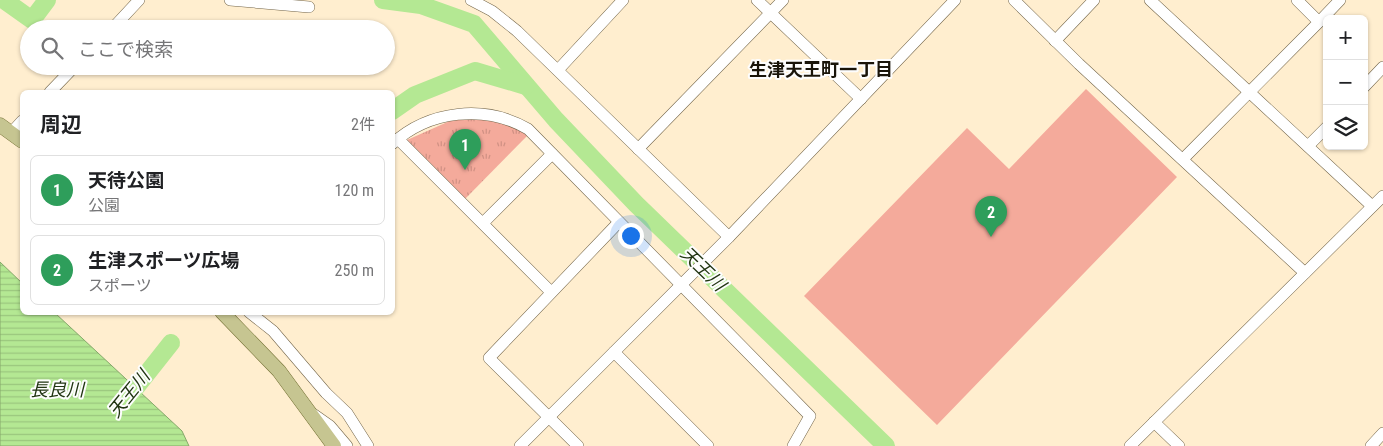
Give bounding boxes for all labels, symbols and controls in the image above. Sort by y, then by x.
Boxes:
map controls [1323,15,1368,150]
button: + [1323,15,1368,60]
search box [20,20,395,75]
icon: search [38,34,66,62]
text: ここで検索 [78,38,173,61]
district label: 生津天王町一丁目 [749,59,893,80]
button: − [1323,60,1368,105]
button: layers [1323,105,1368,150]
text: 周辺 [40,113,82,137]
text: 2件 [351,115,375,134]
pin: 1 [449,129,481,170]
text: 天待公園 [88,169,164,192]
text: 1 [53,181,61,200]
text: 120 m [335,181,374,200]
text: 公園 [88,196,120,215]
pin: 2 [975,196,1007,237]
your location [618,223,644,249]
water label: 天王川 [677,242,732,296]
text: 生津スポーツ広場 [88,249,240,272]
text: 2 [53,261,61,280]
text: 250 m [335,261,374,280]
text: スポーツ [88,276,152,295]
water label: 天王川 [103,365,155,421]
water label: 長良川 [30,379,86,400]

